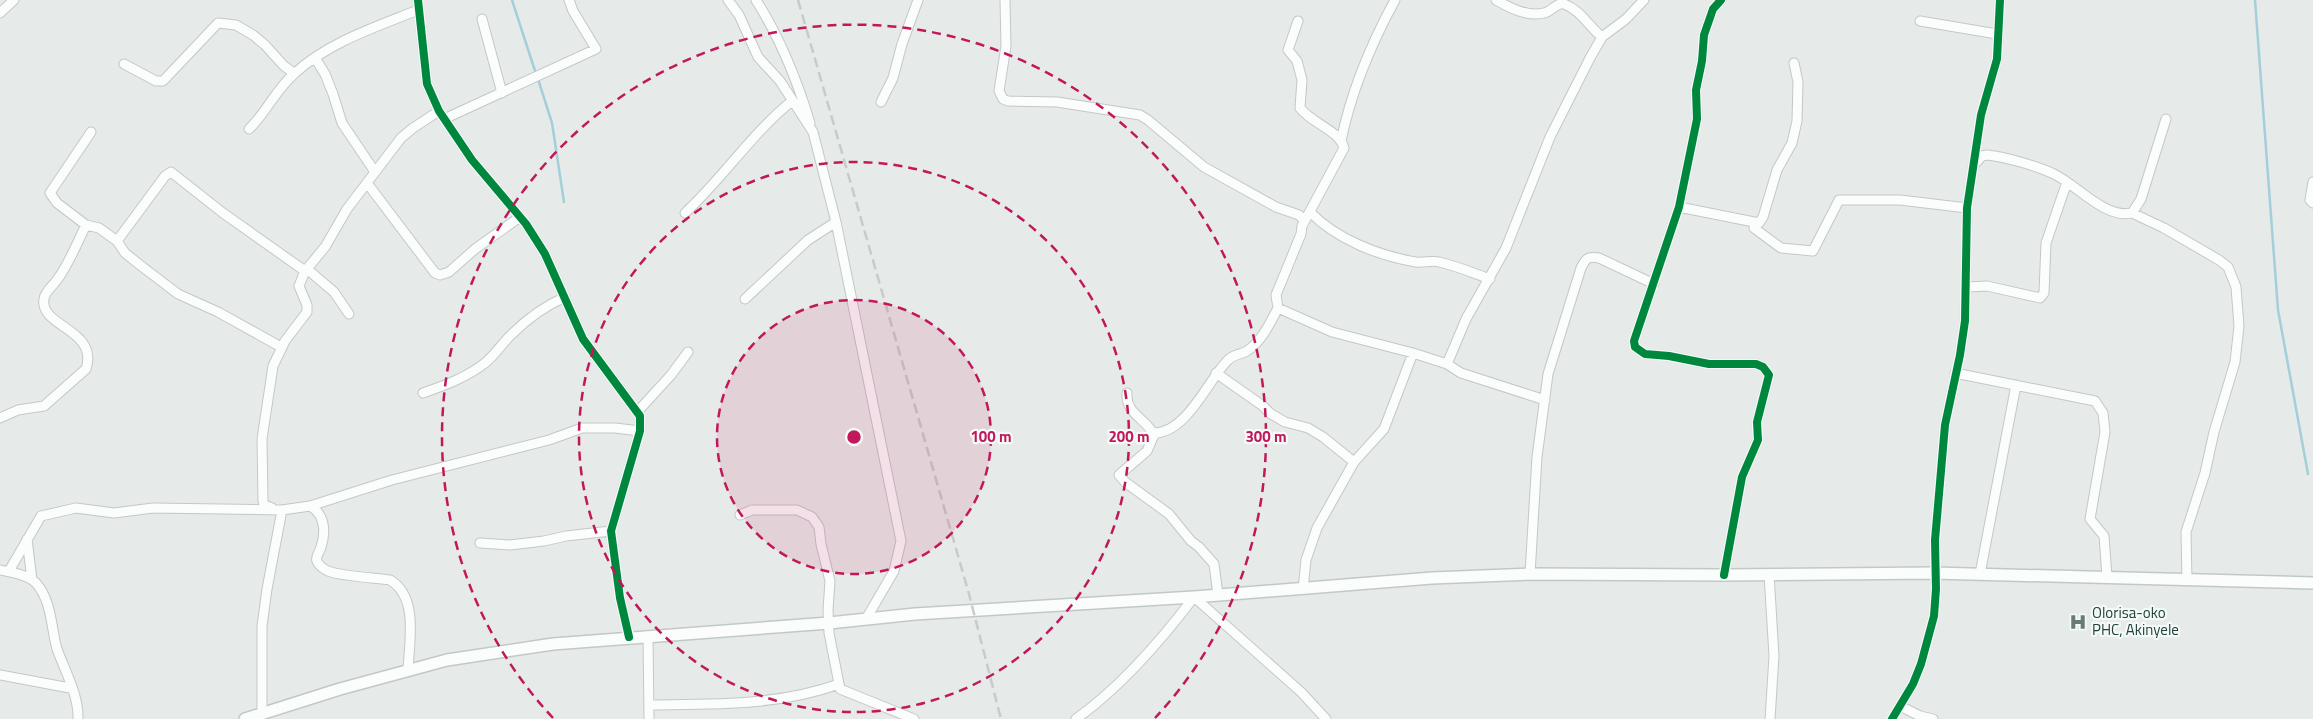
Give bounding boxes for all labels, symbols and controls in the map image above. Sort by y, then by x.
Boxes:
text: 100 m [970,425,1012,448]
text: 200 m [1108,425,1150,448]
text: 300 m [1245,425,1287,448]
centre of rings [845,428,863,446]
place label: Olorisa-oko PHC, Akinyele [2092,601,2179,641]
hospital icon: Olorisa-oko PHC, Akinyele [2068,612,2088,632]

